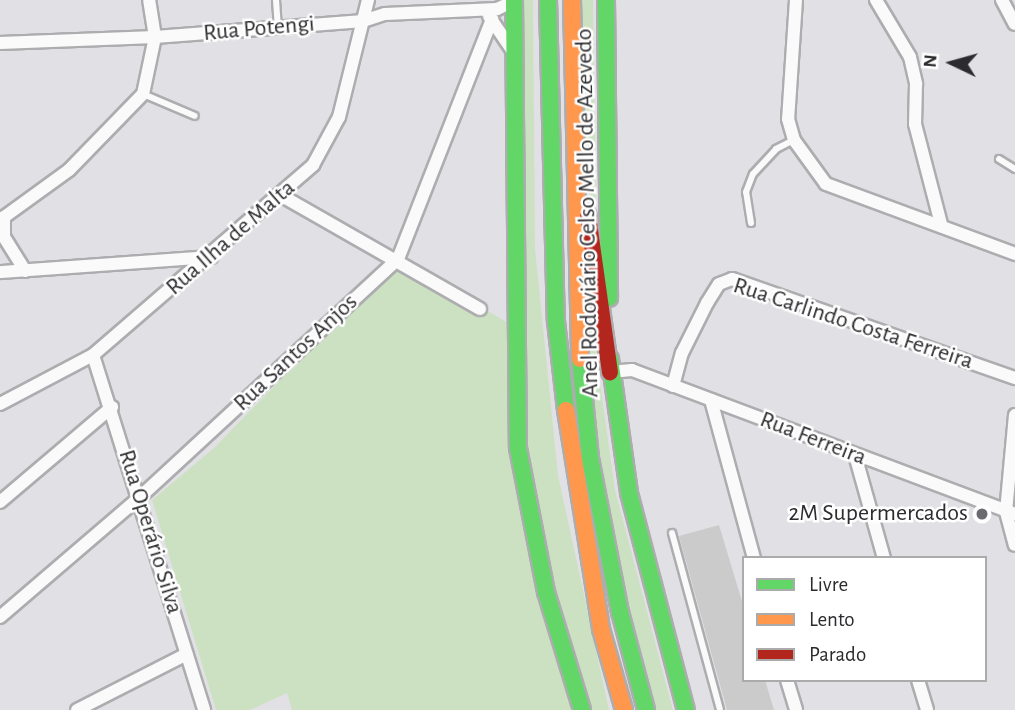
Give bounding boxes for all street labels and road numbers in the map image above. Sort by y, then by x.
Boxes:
street label: Rua Potengi [202,10,316,48]
street label: Anel Rodoviário Celso Mello de Azevedo [570,28,606,398]
street label: Rua Ilha de Malta [160,174,302,302]
street label: Rua Carlindo Costa Ferreira [729,272,977,376]
street label: Rua Santos Anjos [228,288,364,418]
street label: Rua Ferreira [756,406,870,472]
street label: Rua Operário Silva [111,446,189,618]

